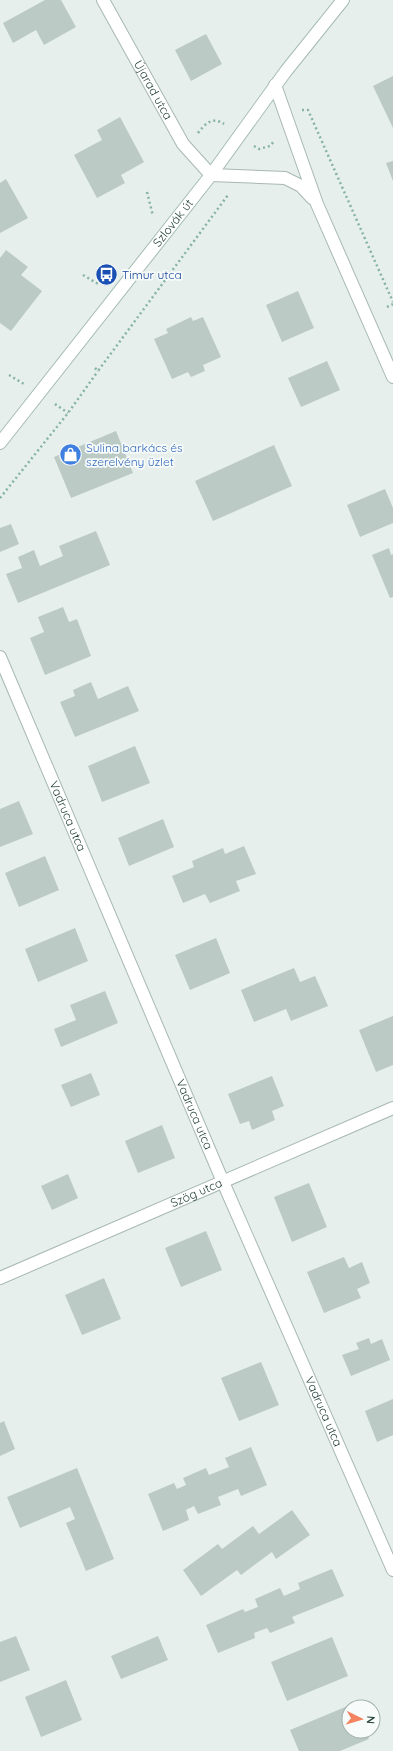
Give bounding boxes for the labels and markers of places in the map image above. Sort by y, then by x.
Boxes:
bus stop icon: Timur utca [94,262,120,288]
place label: Timur utca [122,267,182,282]
place label: Sulina barkács és szerelvény üzlet [86,440,183,469]
shop icon: Sulina barkács és szerelvény üzlet [58,442,84,468]

